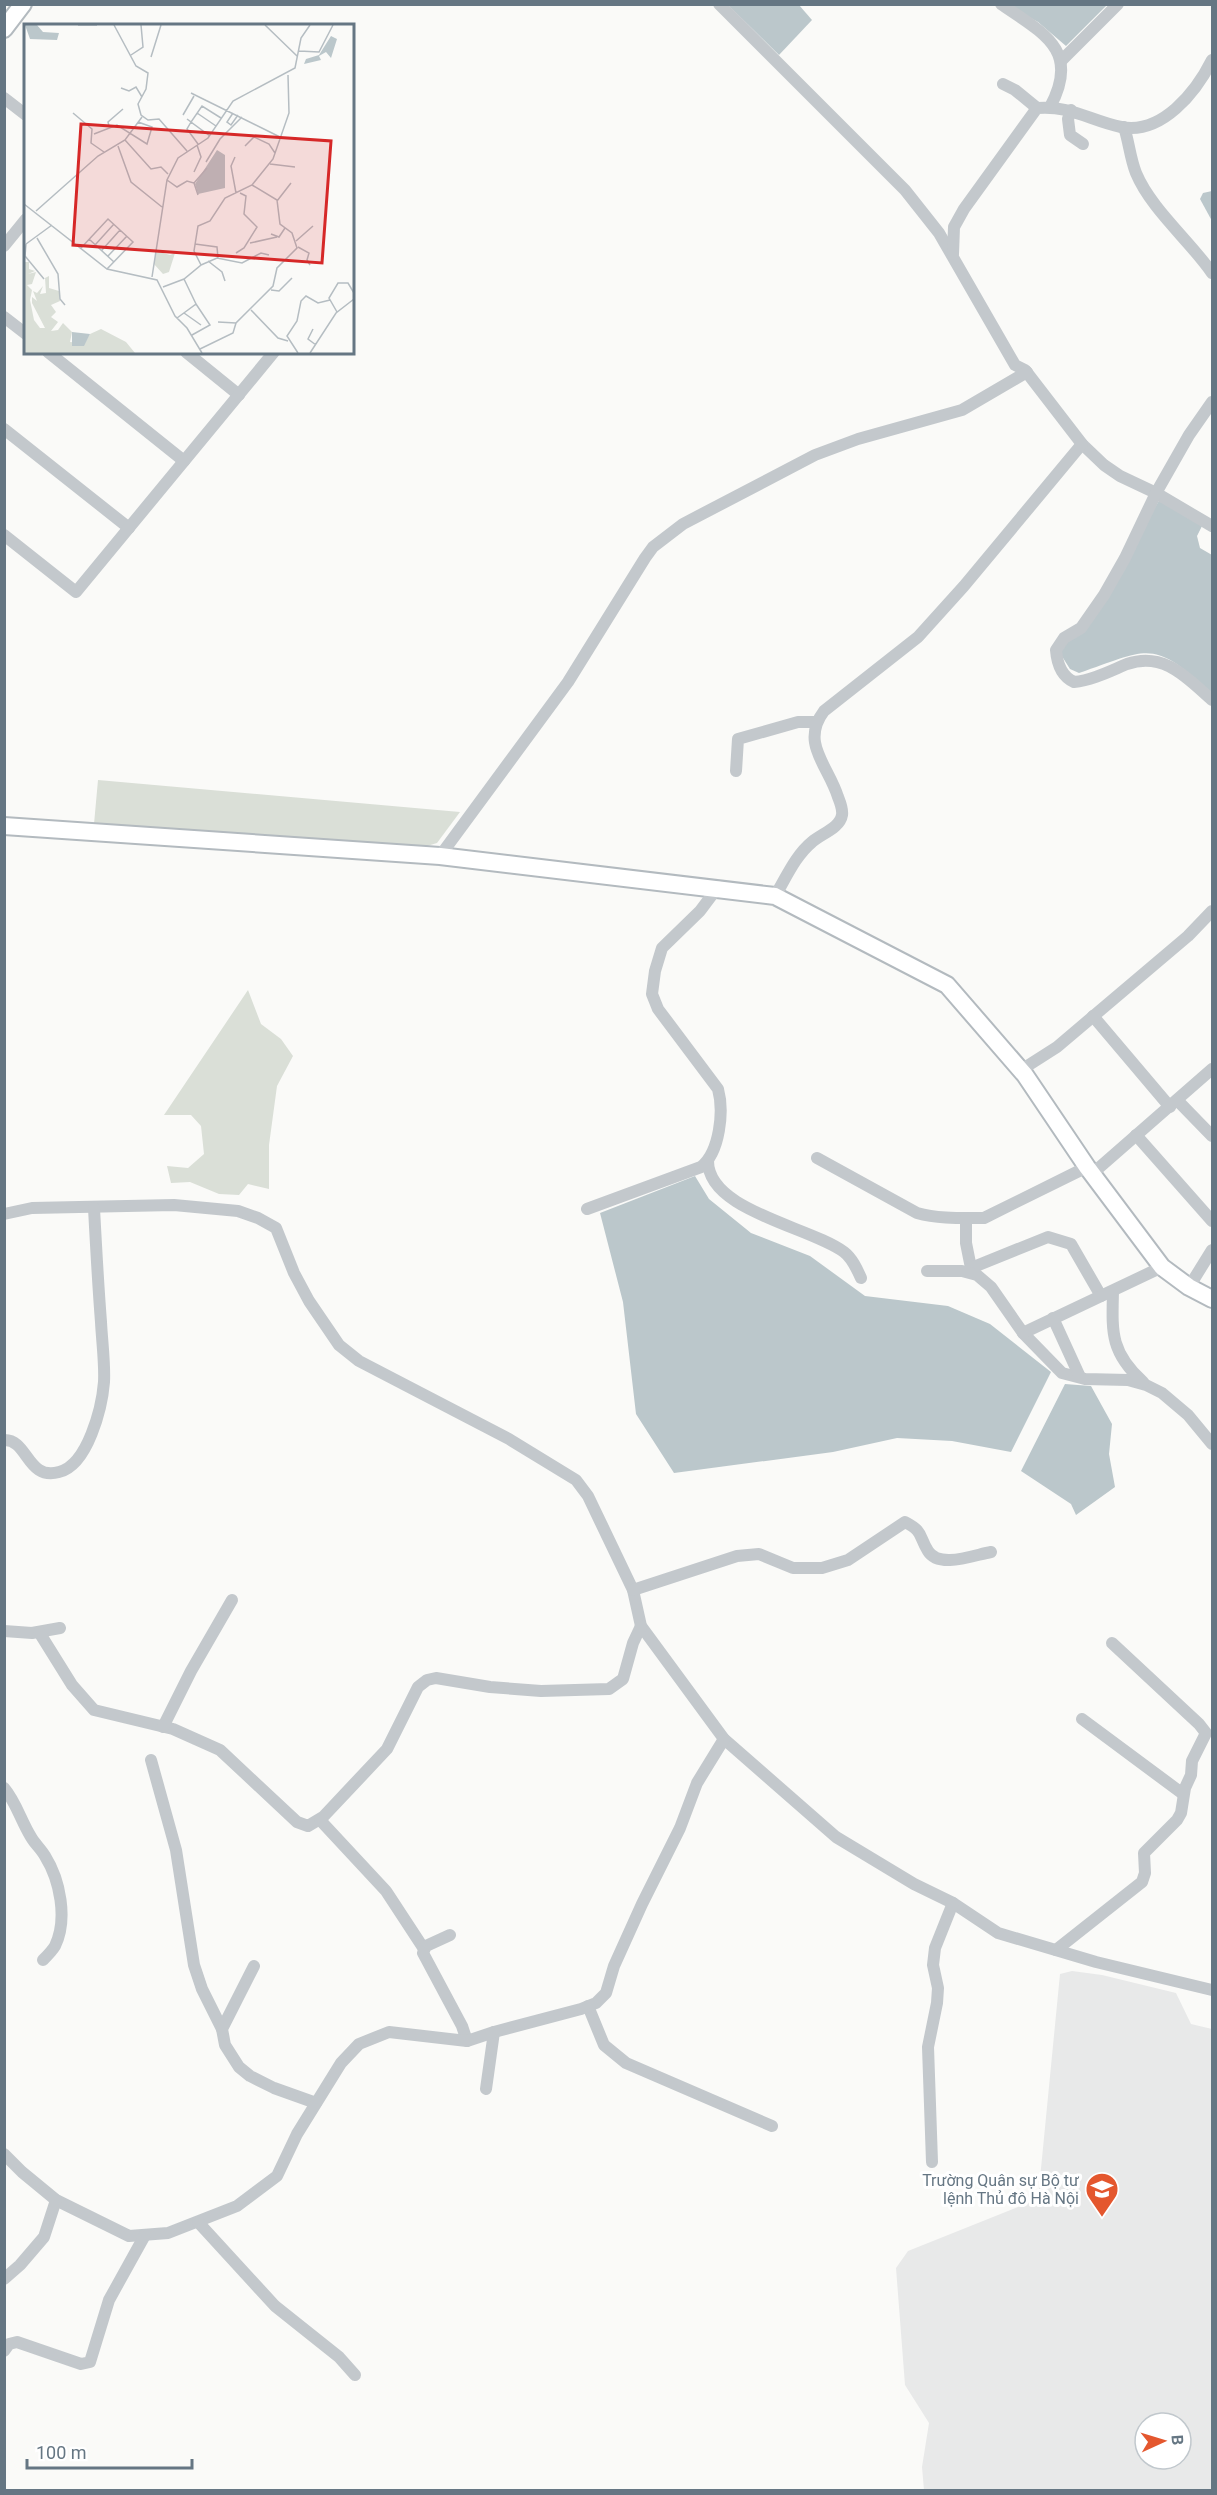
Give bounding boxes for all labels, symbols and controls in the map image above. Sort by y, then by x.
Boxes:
inset map [24,24,354,354]
place label: Trường Quân sự Bộ tư lệnh Thủ đô Hà Nội [922,2171,1080,2208]
school or university icon: Trường Quân sự Bộ tư lệnh Thủ đô Hà Nội [1084,2171,1120,2218]
north arrow [1133,2411,1193,2471]
scale bar [27,2432,192,2470]
text: B [1168,2434,1187,2446]
text: 100 m [36,2442,87,2463]

